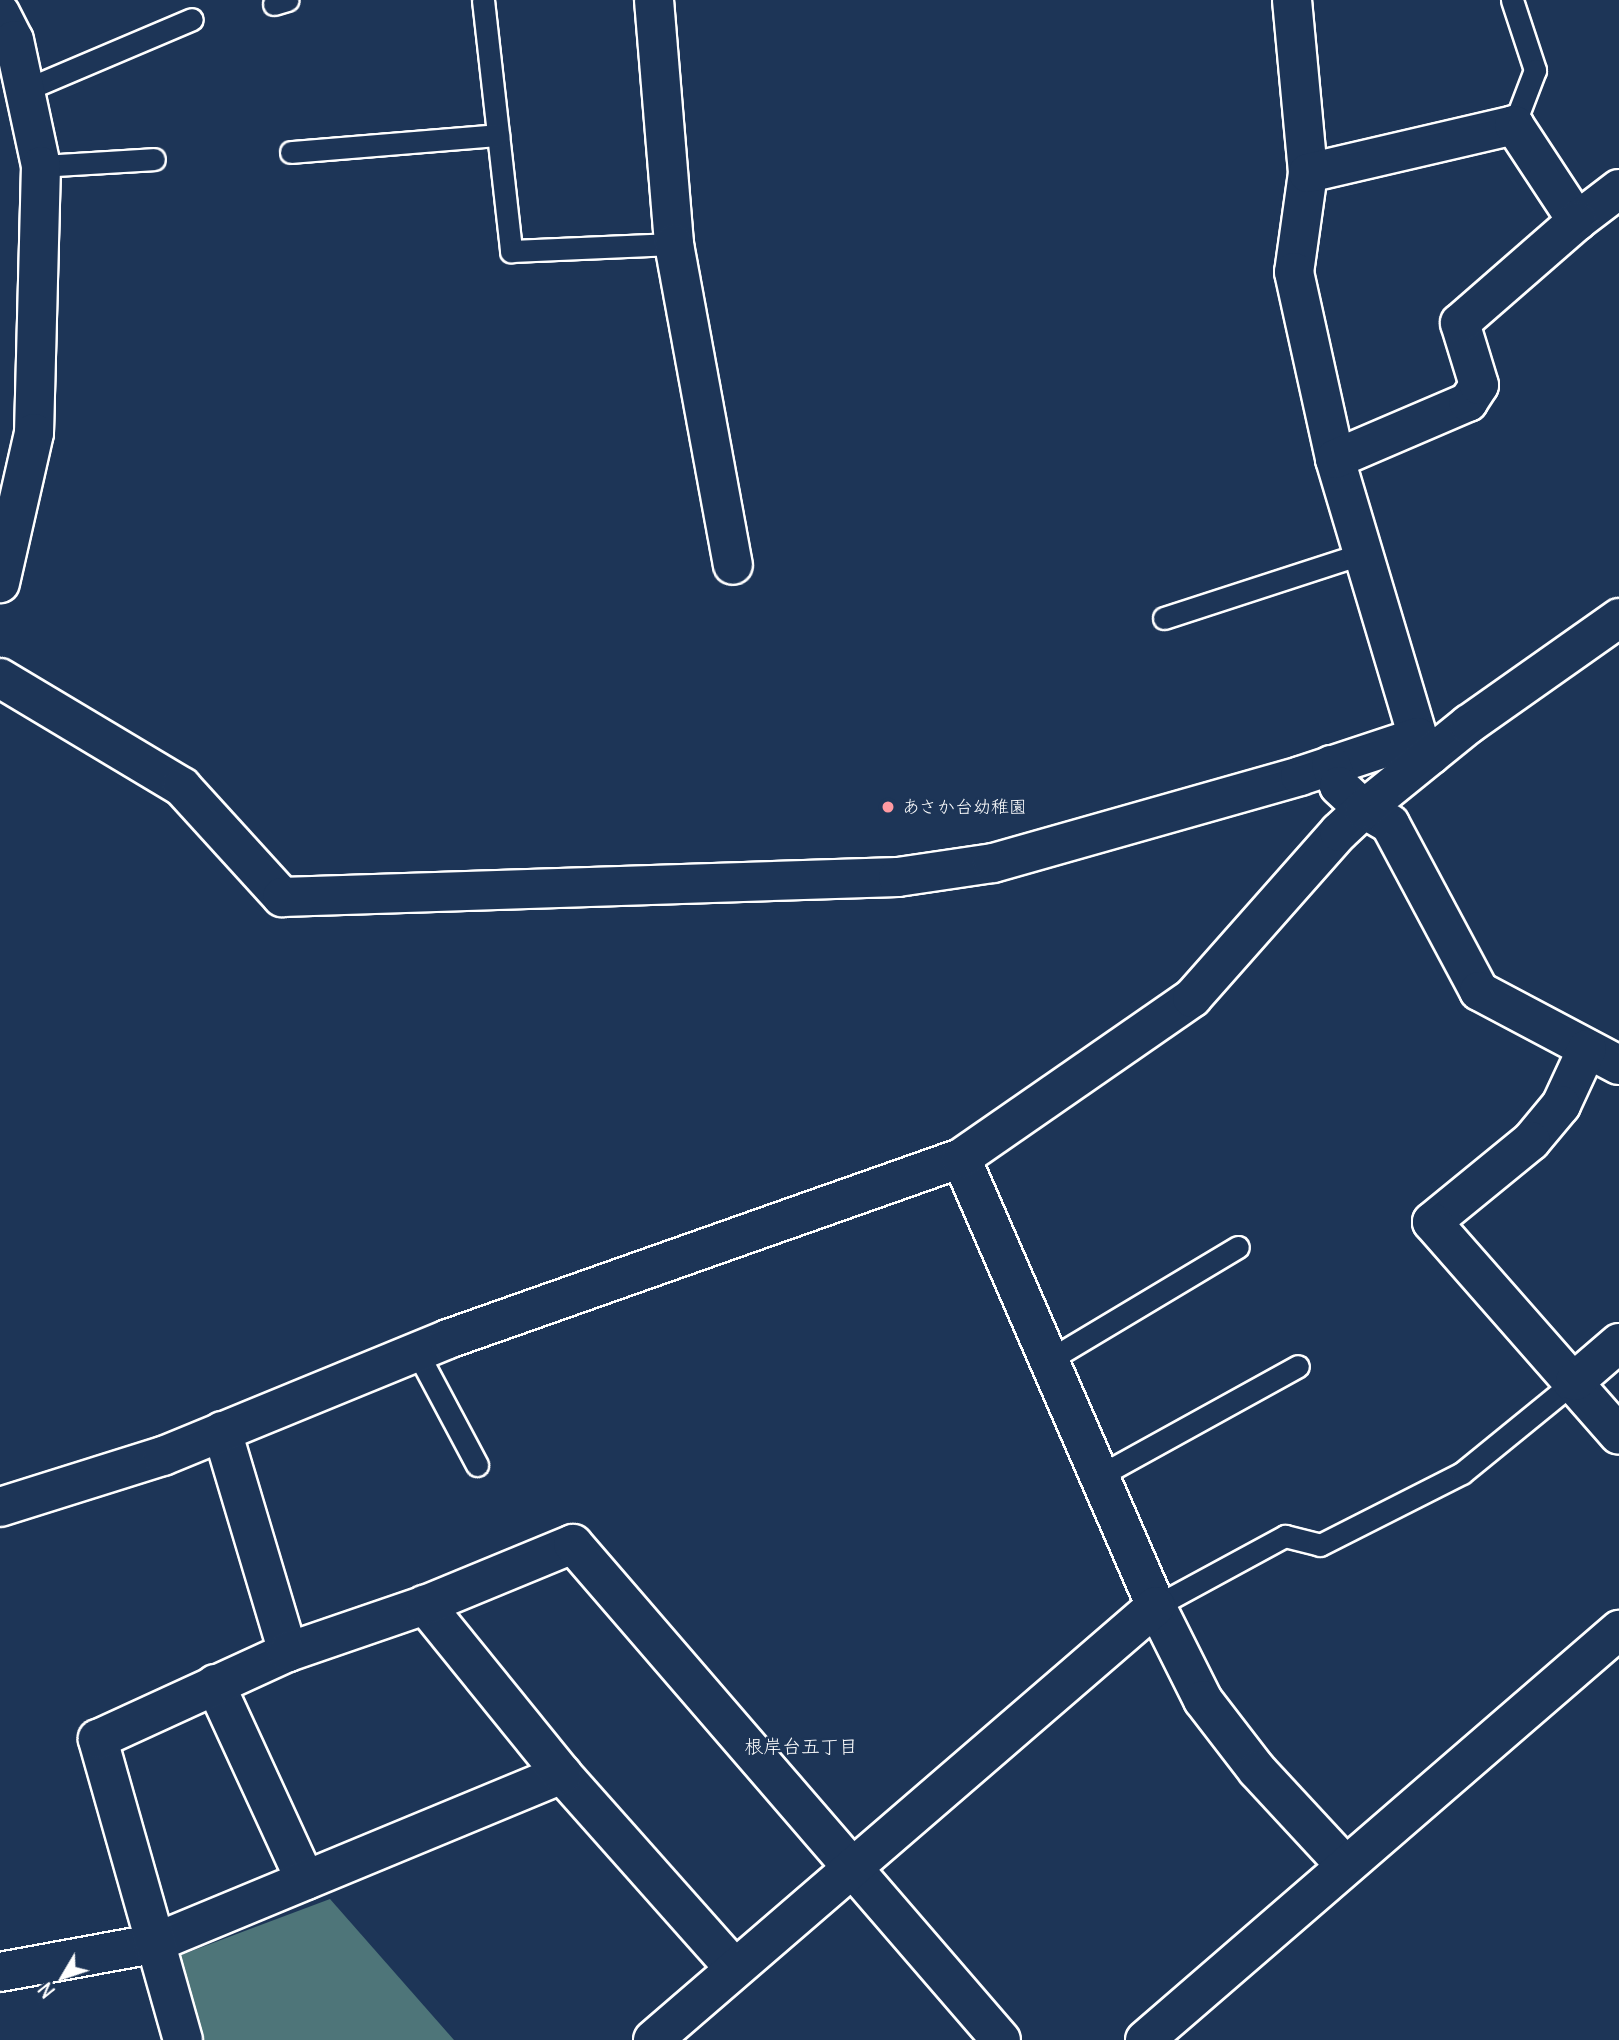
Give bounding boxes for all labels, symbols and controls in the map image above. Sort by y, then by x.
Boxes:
place label: あさか台幼稚園 [902,796,1028,818]
marker: あさか台幼稚園 [880,799,896,815]
district label: 根岸台五丁目 [744,1736,858,1758]
north arrow [28,1942,98,2012]
text: N [33,1978,60,2003]

